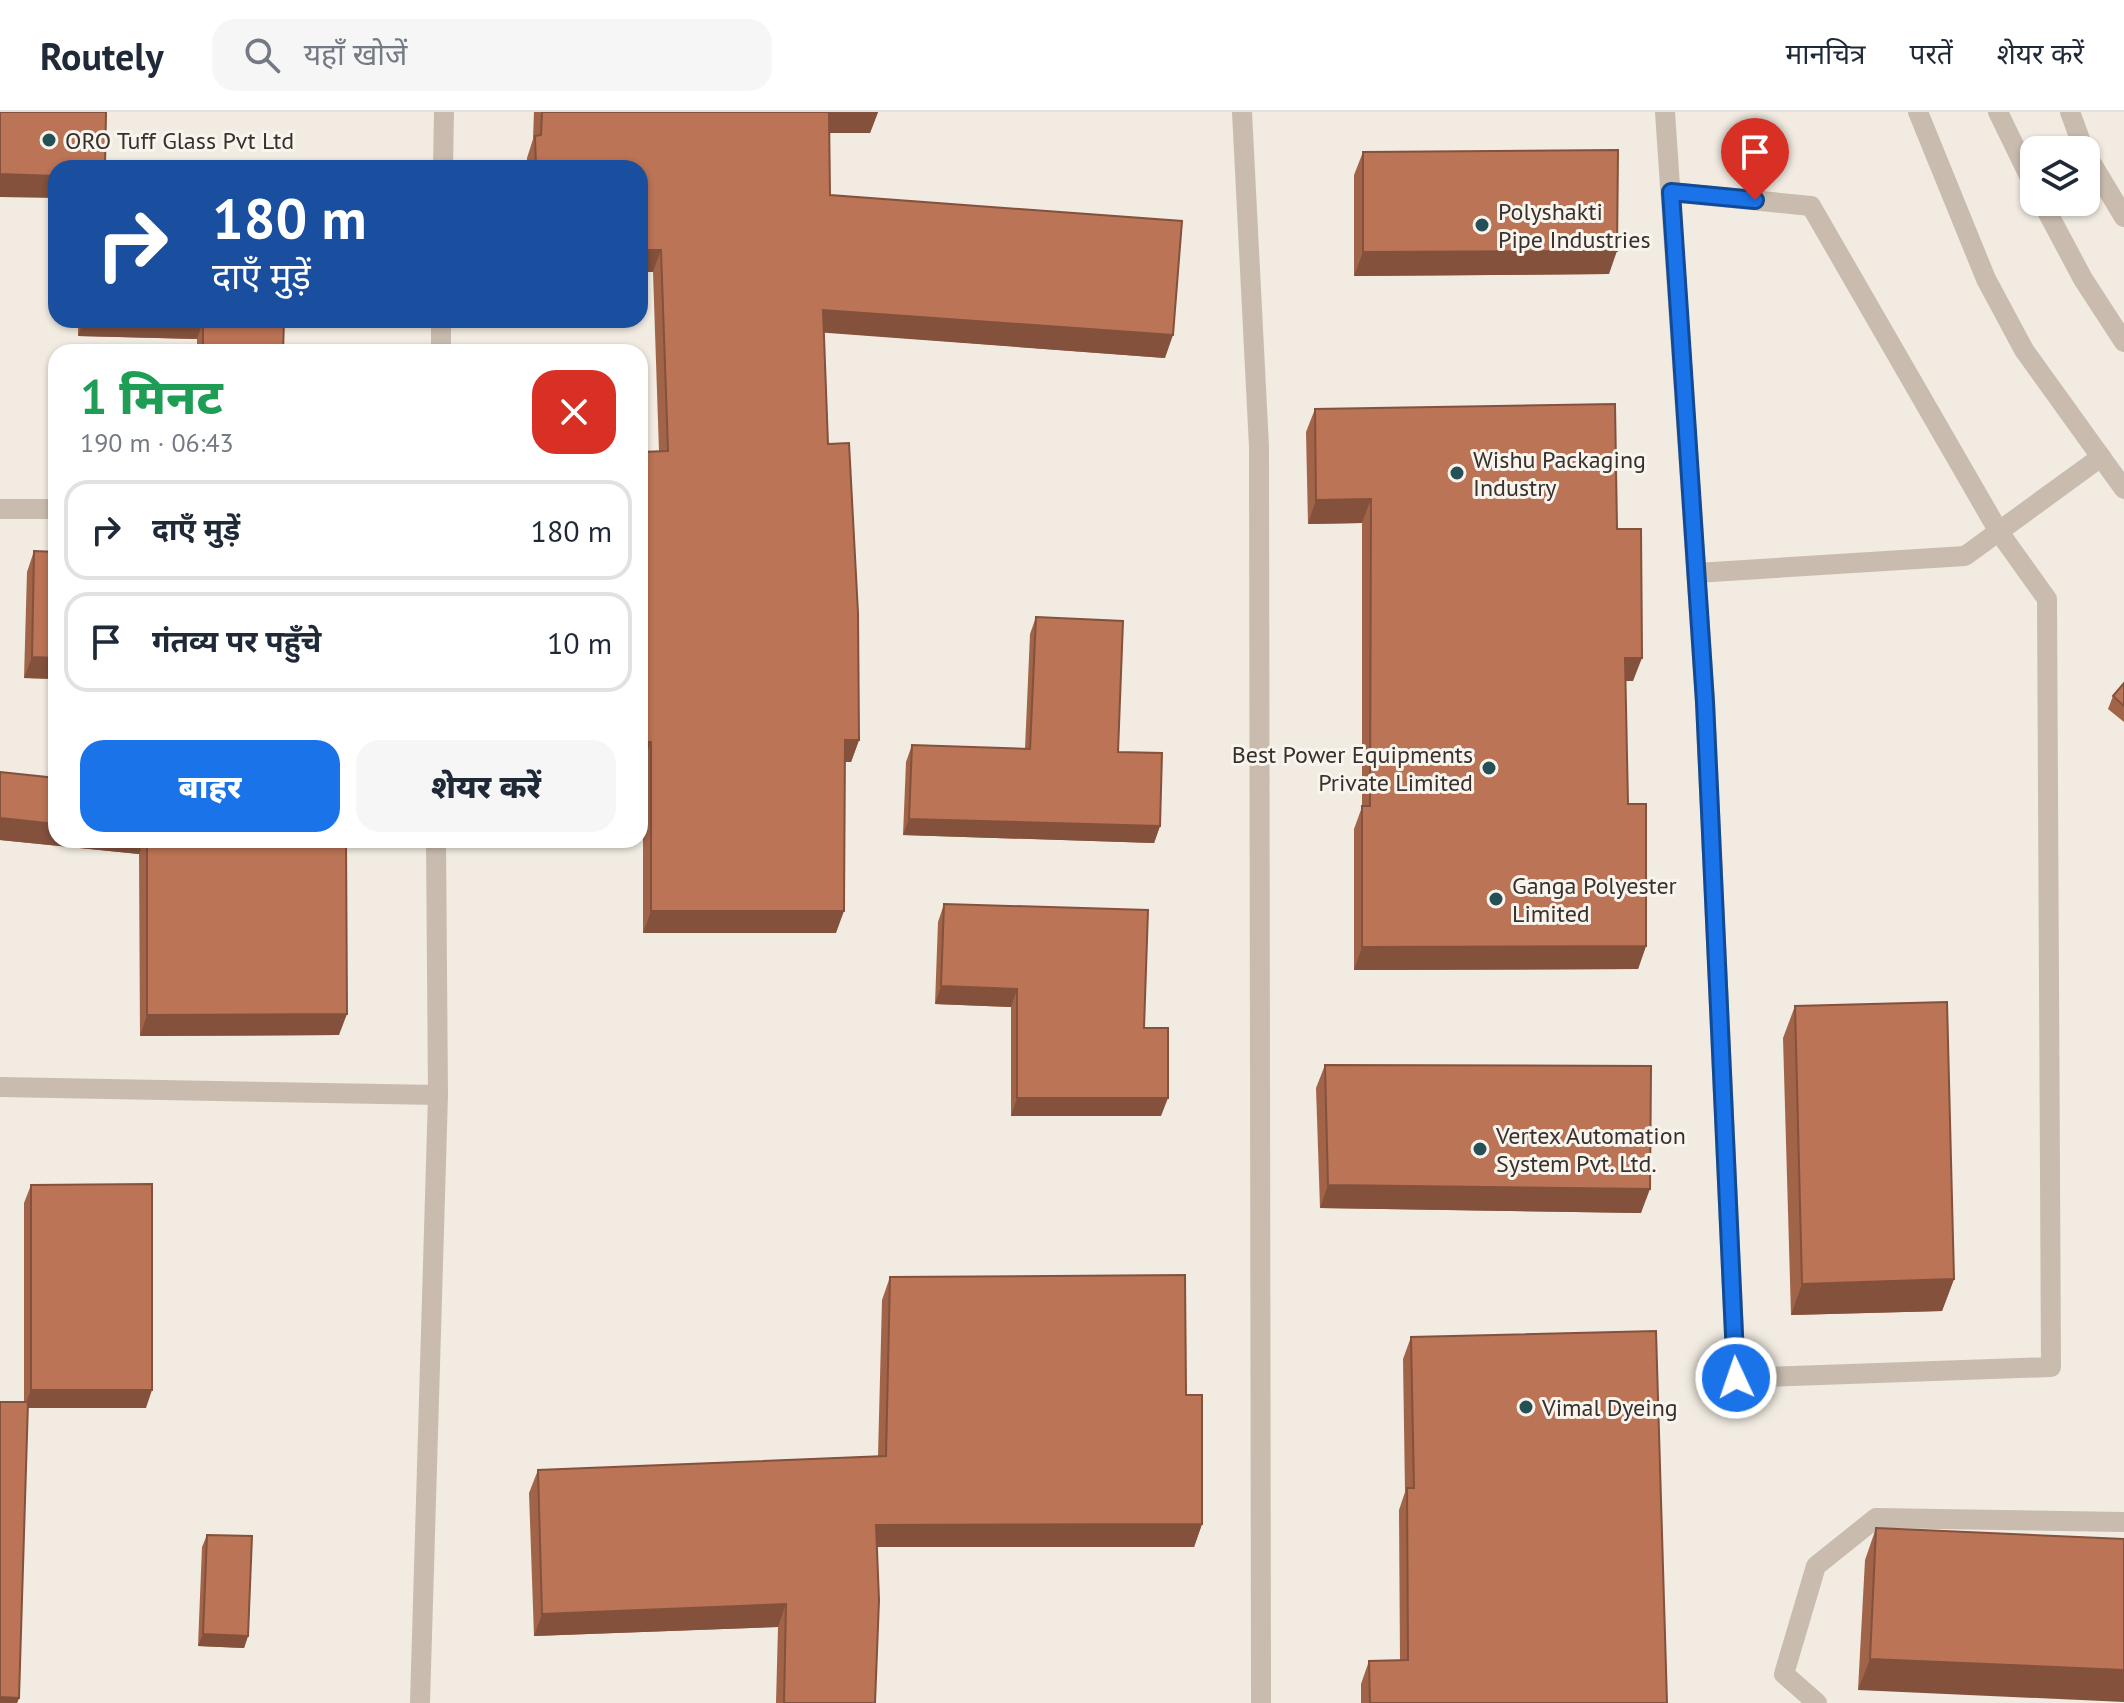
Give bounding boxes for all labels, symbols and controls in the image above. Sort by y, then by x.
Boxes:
search box [212,19,772,91]
text: Routely [40,31,164,80]
icon: search [240,33,284,77]
text: यहाँ खोजें [304,34,407,73]
text: मानचित्र [1785,35,1866,72]
text: परतें [1910,35,1953,72]
text: शेयर करें [1997,35,2084,72]
pin [1721,118,1789,200]
place label: ORO Tuff Glass Pvt Ltd [65,125,294,156]
icon: arrive [1733,130,1777,174]
marker: ORO Tuff Glass Pvt Ltd [40,131,58,149]
map controls [2020,136,2100,216]
button: layers [2020,136,2100,216]
text: 180 m [212,182,367,254]
icon: right [80,192,184,296]
place label: Polyshakti Pipe Industries [1498,196,1651,255]
marker: Polyshakti Pipe Industries [1473,216,1491,234]
text: दाएँ मुड़ें [212,252,311,299]
text: 1 मिनट [80,365,223,427]
button: close [532,370,616,454]
text: 190 m · 06:43 [80,426,234,459]
place label: Wishu Packaging Industry [1473,444,1646,503]
marker: Wishu Packaging Industry [1448,464,1466,482]
icon: right [84,508,128,552]
text: दाएँ मुड़ें [152,509,240,548]
text: 180 m [531,511,612,550]
icon: arrive [84,620,128,664]
text: गंतव्य पर पहुँचे [152,621,321,660]
text: 10 m [547,623,612,662]
place label: Best Power Equipments Private Limited [1232,739,1473,798]
button: बाहर [80,740,340,832]
button: शेयर करें [356,740,616,832]
marker: Best Power Equipments Private Limited [1480,759,1498,777]
place label: Ganga Polyester Limited [1512,870,1677,929]
marker: Ganga Polyester Limited [1487,890,1505,908]
place label: Vertex Automation System Pvt. Ltd. [1495,1120,1686,1179]
marker: Vertex Automation System Pvt. Ltd. [1471,1140,1489,1158]
position arrow [1694,1336,1778,1420]
place label: Vimal Dyeing [1541,1392,1678,1423]
marker: Vimal Dyeing [1517,1398,1535,1416]

